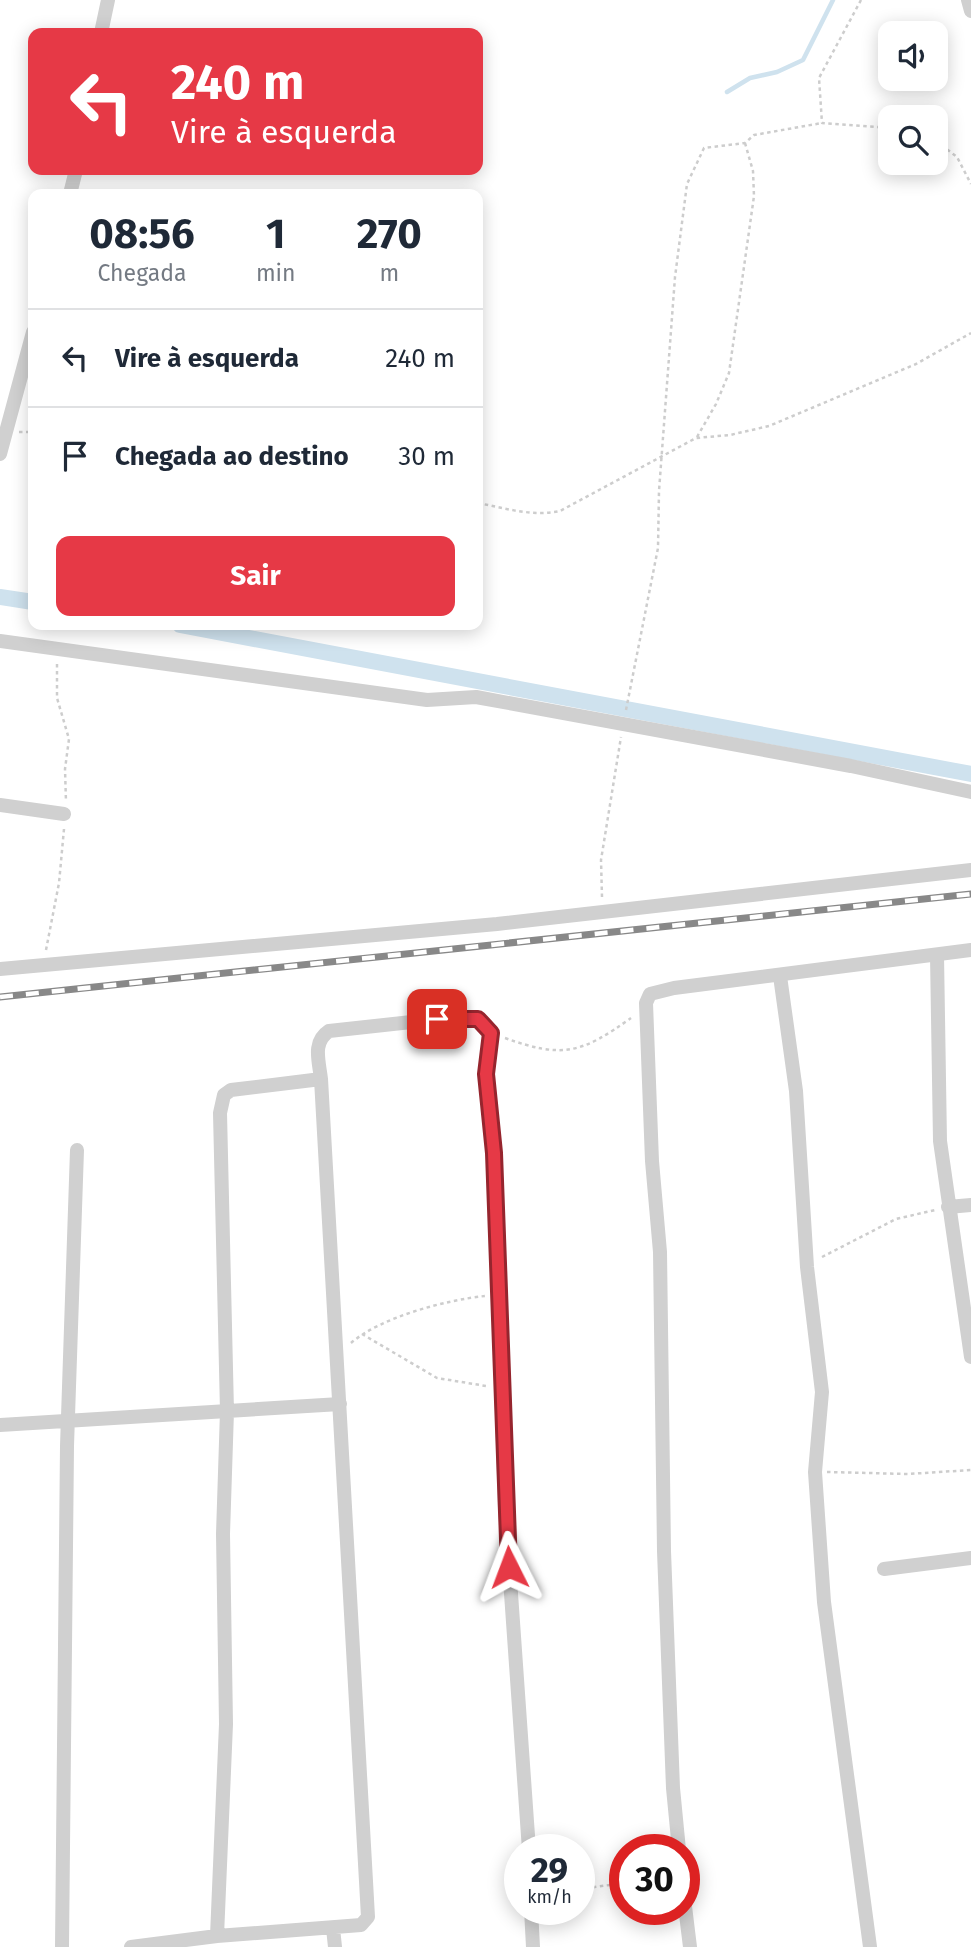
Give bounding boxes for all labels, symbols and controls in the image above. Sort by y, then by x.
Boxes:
map controls [878,21,948,175]
button: sound [878,21,948,91]
text: 240 m [171,53,304,112]
icon: left [56,56,147,147]
button: search [878,105,948,175]
text: Vire à esquerda [171,113,397,151]
text: 08:56 [89,209,195,259]
text: 1 [266,209,286,259]
text: 270 [357,209,422,259]
text: Chegada [97,259,186,287]
text: min [256,259,296,287]
text: m [379,259,399,287]
icon: left [56,339,94,377]
text: Vire à esquerda [115,343,299,374]
text: 240 m [385,343,455,374]
icon: arrive [56,437,94,475]
text: Chegada ao destino [115,441,349,472]
text: 30 m [398,441,455,472]
button: Sair [56,536,455,616]
pin [407,989,467,1049]
icon: arrive [418,1000,456,1038]
position arrow [472,1530,546,1604]
speed limit sign: 30 [609,1834,700,1925]
text: 29 [531,1849,568,1891]
text: km/h [527,1886,572,1908]

